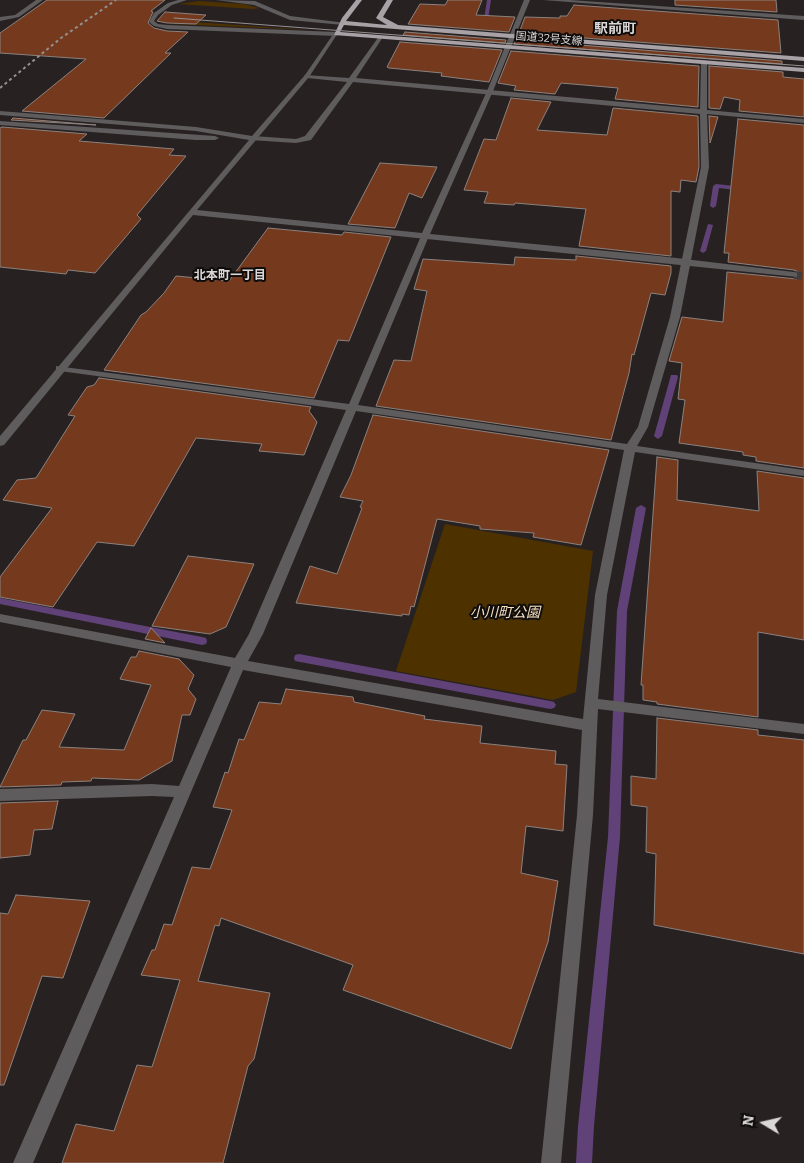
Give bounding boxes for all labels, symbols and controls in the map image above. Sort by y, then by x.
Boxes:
district label: 駅前町 [594,21,636,37]
street label: 国道32号支線 [515,29,583,49]
district label: 北本町一丁目 [194,269,266,283]
park label: 小川町公園 [470,605,540,621]
north arrow [739,1098,789,1148]
text: N [739,1114,758,1127]

